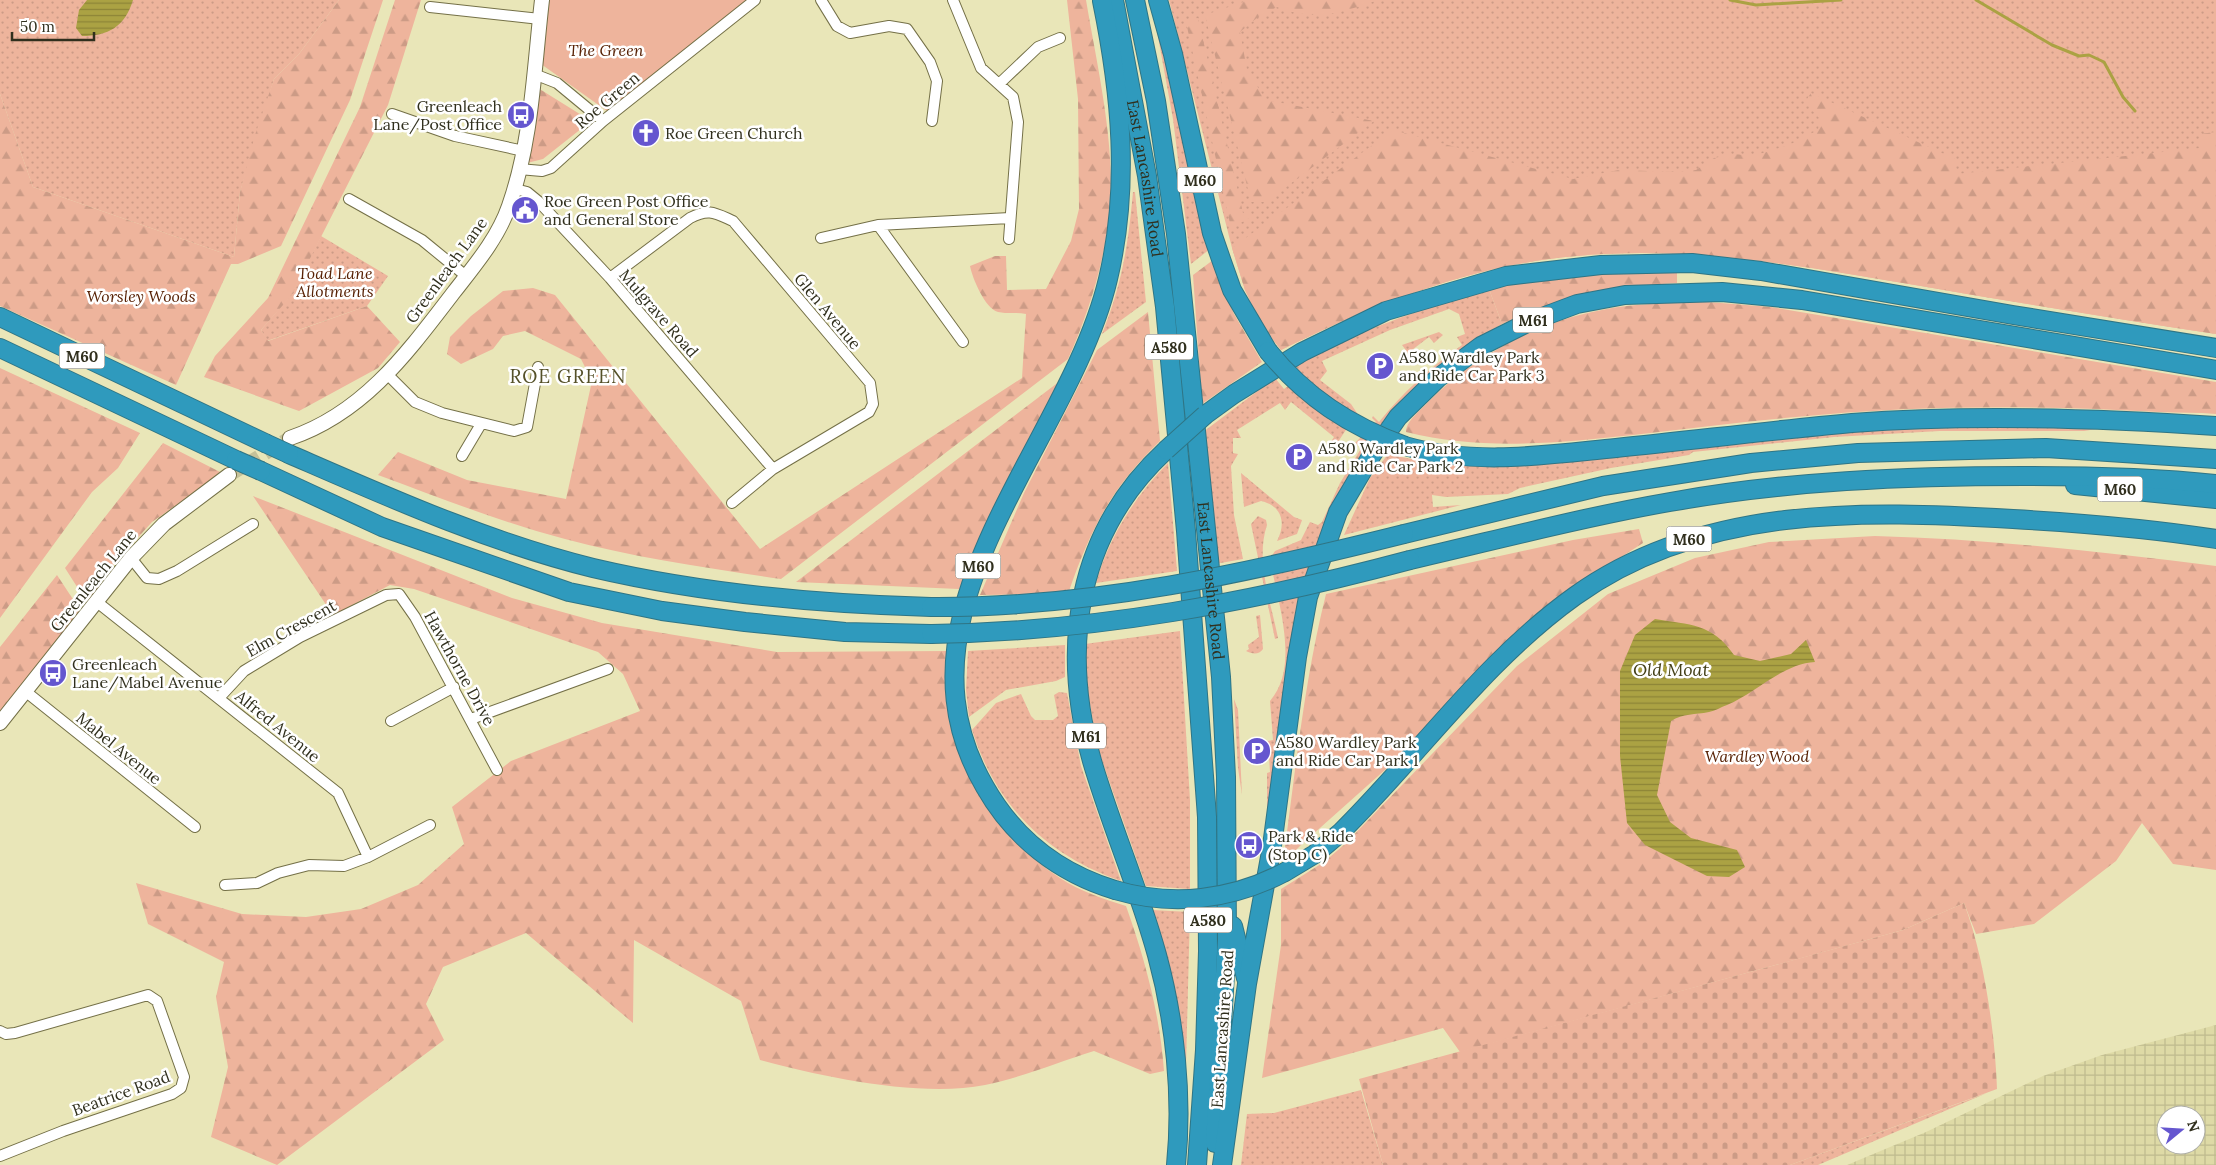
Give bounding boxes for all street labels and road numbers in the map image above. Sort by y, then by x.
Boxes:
street label: Roe Green [571,67,644,133]
street label: East Lancashire Road [1123,98,1168,258]
road number: M60 [1178,168,1222,192]
street label: Greenleach Lane [401,213,491,327]
street label: Mulgrave Road [615,265,703,362]
street label: Glen Avenue [790,269,866,353]
road number: M61 [1513,308,1553,332]
road number: A580 [1145,334,1193,360]
road number: M60 [59,344,104,368]
road number: M60 [2098,476,2142,502]
street label: East Lancashire Road [1193,501,1229,661]
street label: Greenleach Lane [46,525,141,635]
road number: M60 [1666,526,1712,552]
road number: M60 [956,554,1000,578]
street label: Elm Crescent [243,595,340,661]
street label: Hawthorne Drive [420,607,500,729]
street label: Alfred Avenue [231,685,325,766]
street label: Mabel Avenue [72,708,166,789]
road number: M61 [1066,724,1106,748]
road number: A580 [1184,908,1232,932]
street label: East Lancashire Road [1206,949,1238,1109]
street label: Beatrice Road [69,1066,173,1120]

